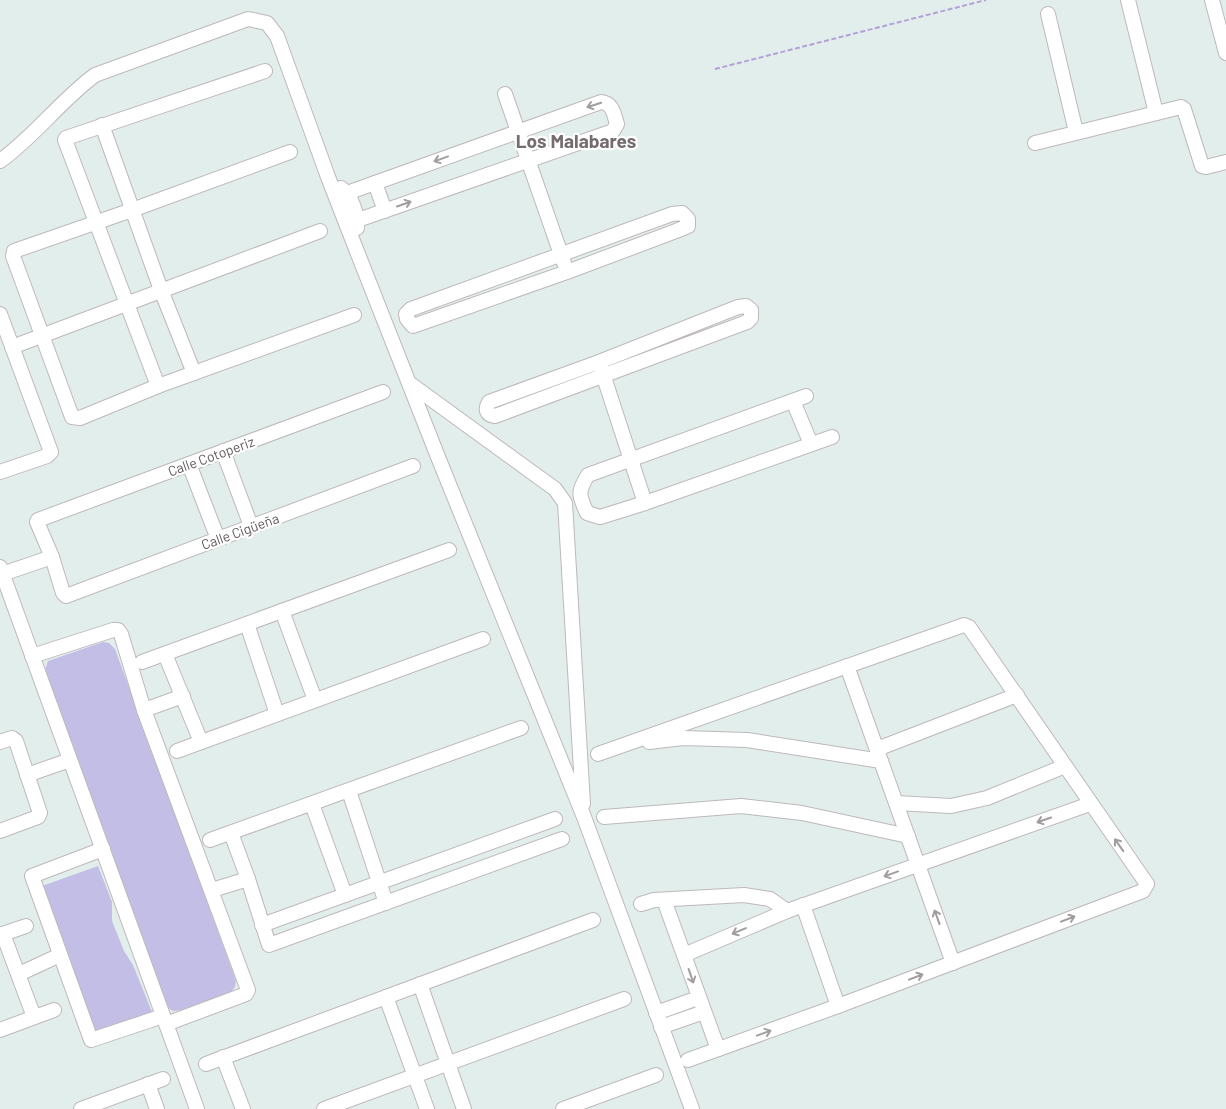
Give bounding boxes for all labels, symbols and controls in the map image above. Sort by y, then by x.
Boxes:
one-way arrow [587,101,603,110]
district label: Los Malabares [516,129,636,152]
one-way arrow [434,155,449,164]
one-way arrow [396,199,411,208]
street label: Calle Cotoperiz [165,432,257,480]
street label: Calle Cigüeña [199,509,281,553]
one-way arrow [1037,816,1053,825]
one-way arrow [1114,838,1124,852]
one-way arrow [884,870,899,879]
one-way arrow [932,910,941,925]
one-way arrow [1060,914,1075,924]
one-way arrow [732,927,747,937]
one-way arrow [687,968,696,984]
one-way arrow [908,972,923,981]
one-way arrow [755,1028,771,1037]

